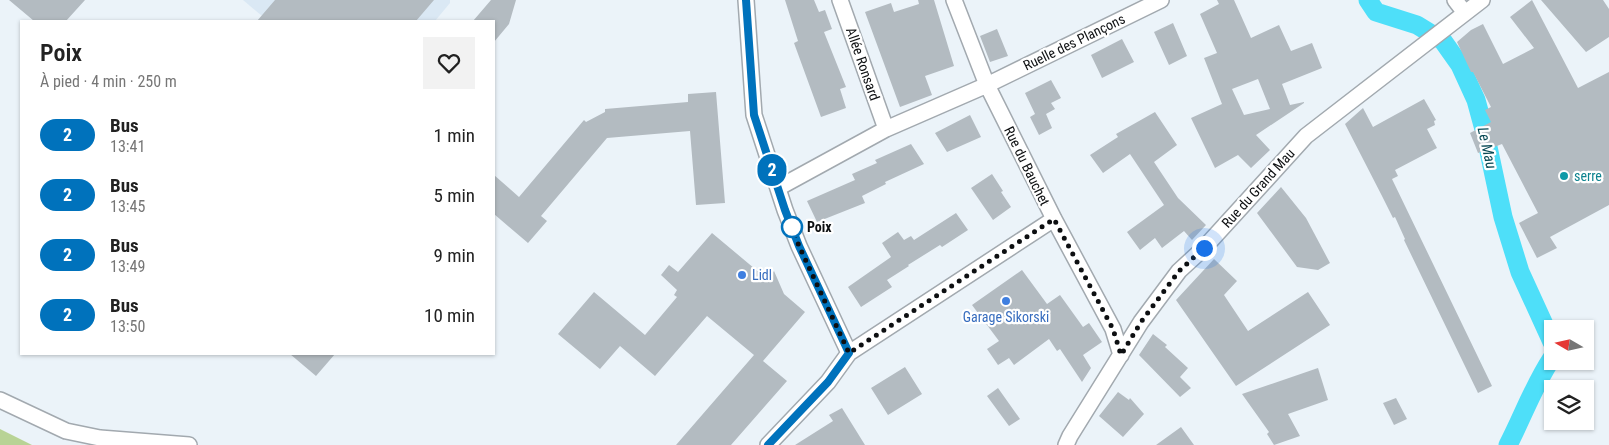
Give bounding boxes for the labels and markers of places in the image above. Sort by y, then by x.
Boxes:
place label: serre [1574,168,1602,184]
marker: serre [1558,170,1570,182]
marker: Poix [781,216,803,238]
place label: Poix [807,219,832,235]
place label: Lidl [752,267,772,283]
marker: Lidl [736,269,748,281]
marker: Garage Sikorski [1000,295,1012,307]
place label: Garage Sikorski [963,309,1049,325]

